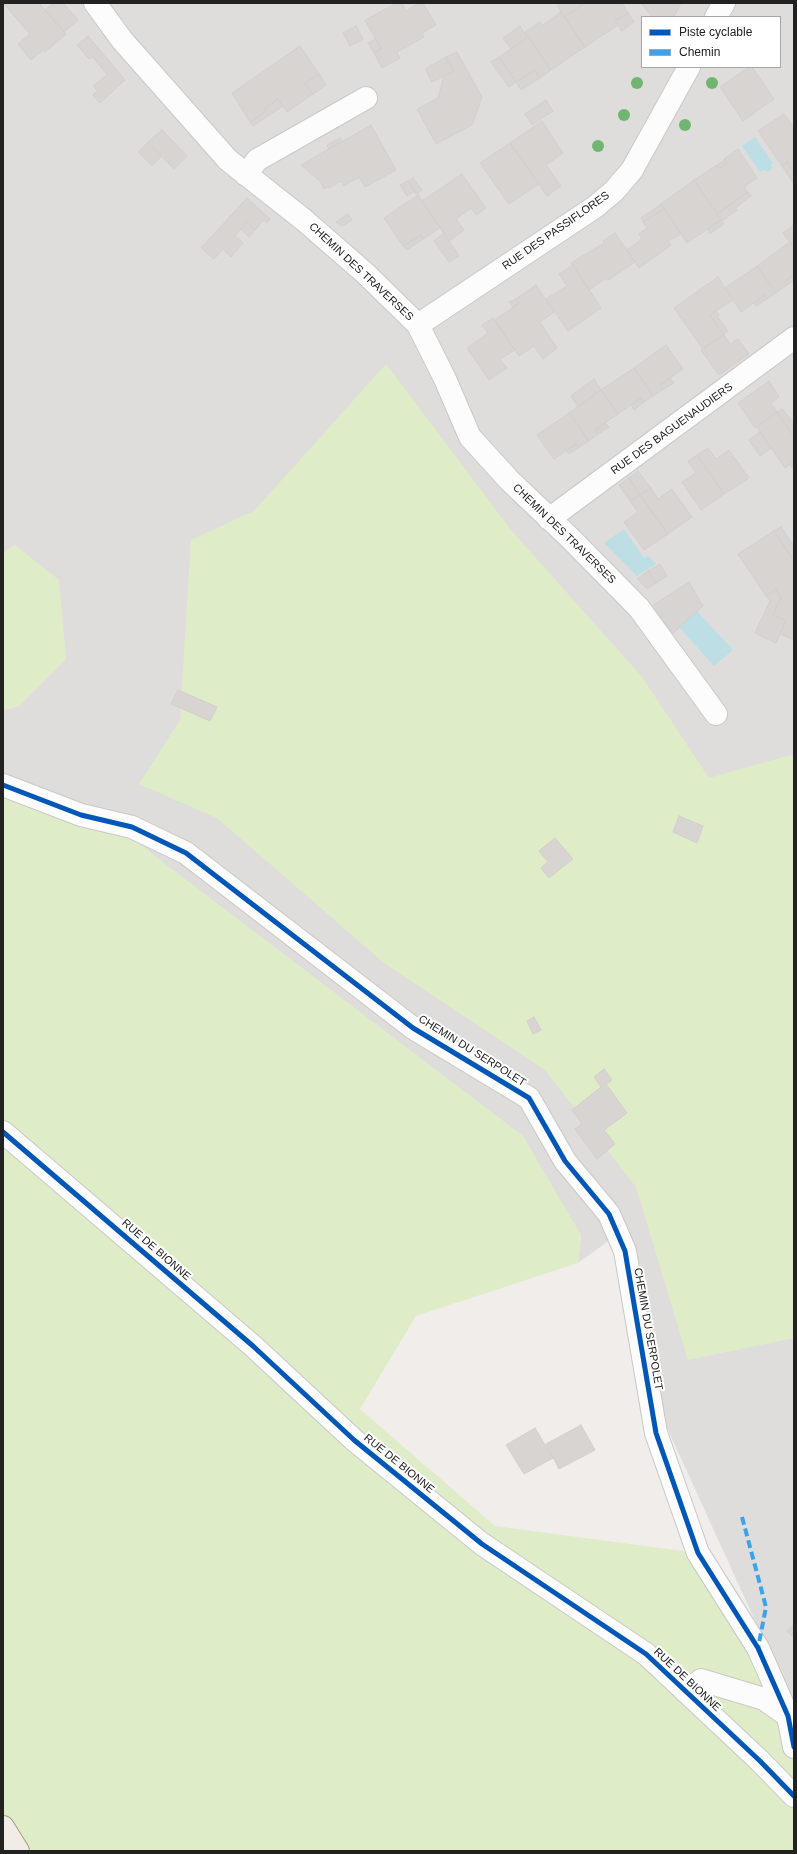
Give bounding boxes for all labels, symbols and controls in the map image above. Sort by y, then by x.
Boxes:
legend [641,16,781,68]
text: Piste cyclable [679,25,752,39]
text: Chemin [679,45,720,59]
street label: RUE DES PASSIFLORES [500,189,612,273]
street label: CHEMIN DES TRAVERSES [306,220,416,324]
street label: RUE DES BAGUENAUDIERS [609,380,735,478]
street label: CHEMIN DES TRAVERSES [510,481,618,587]
street label: CHEMIN DU SERPOLET [416,1013,528,1089]
street label: RUE DE BIONNE [119,1217,193,1283]
street label: CHEMIN DU SERPOLET [631,1267,665,1391]
street label: RUE DE BIONNE [361,1432,437,1496]
street label: RUE DE BIONNE [651,1646,723,1714]

